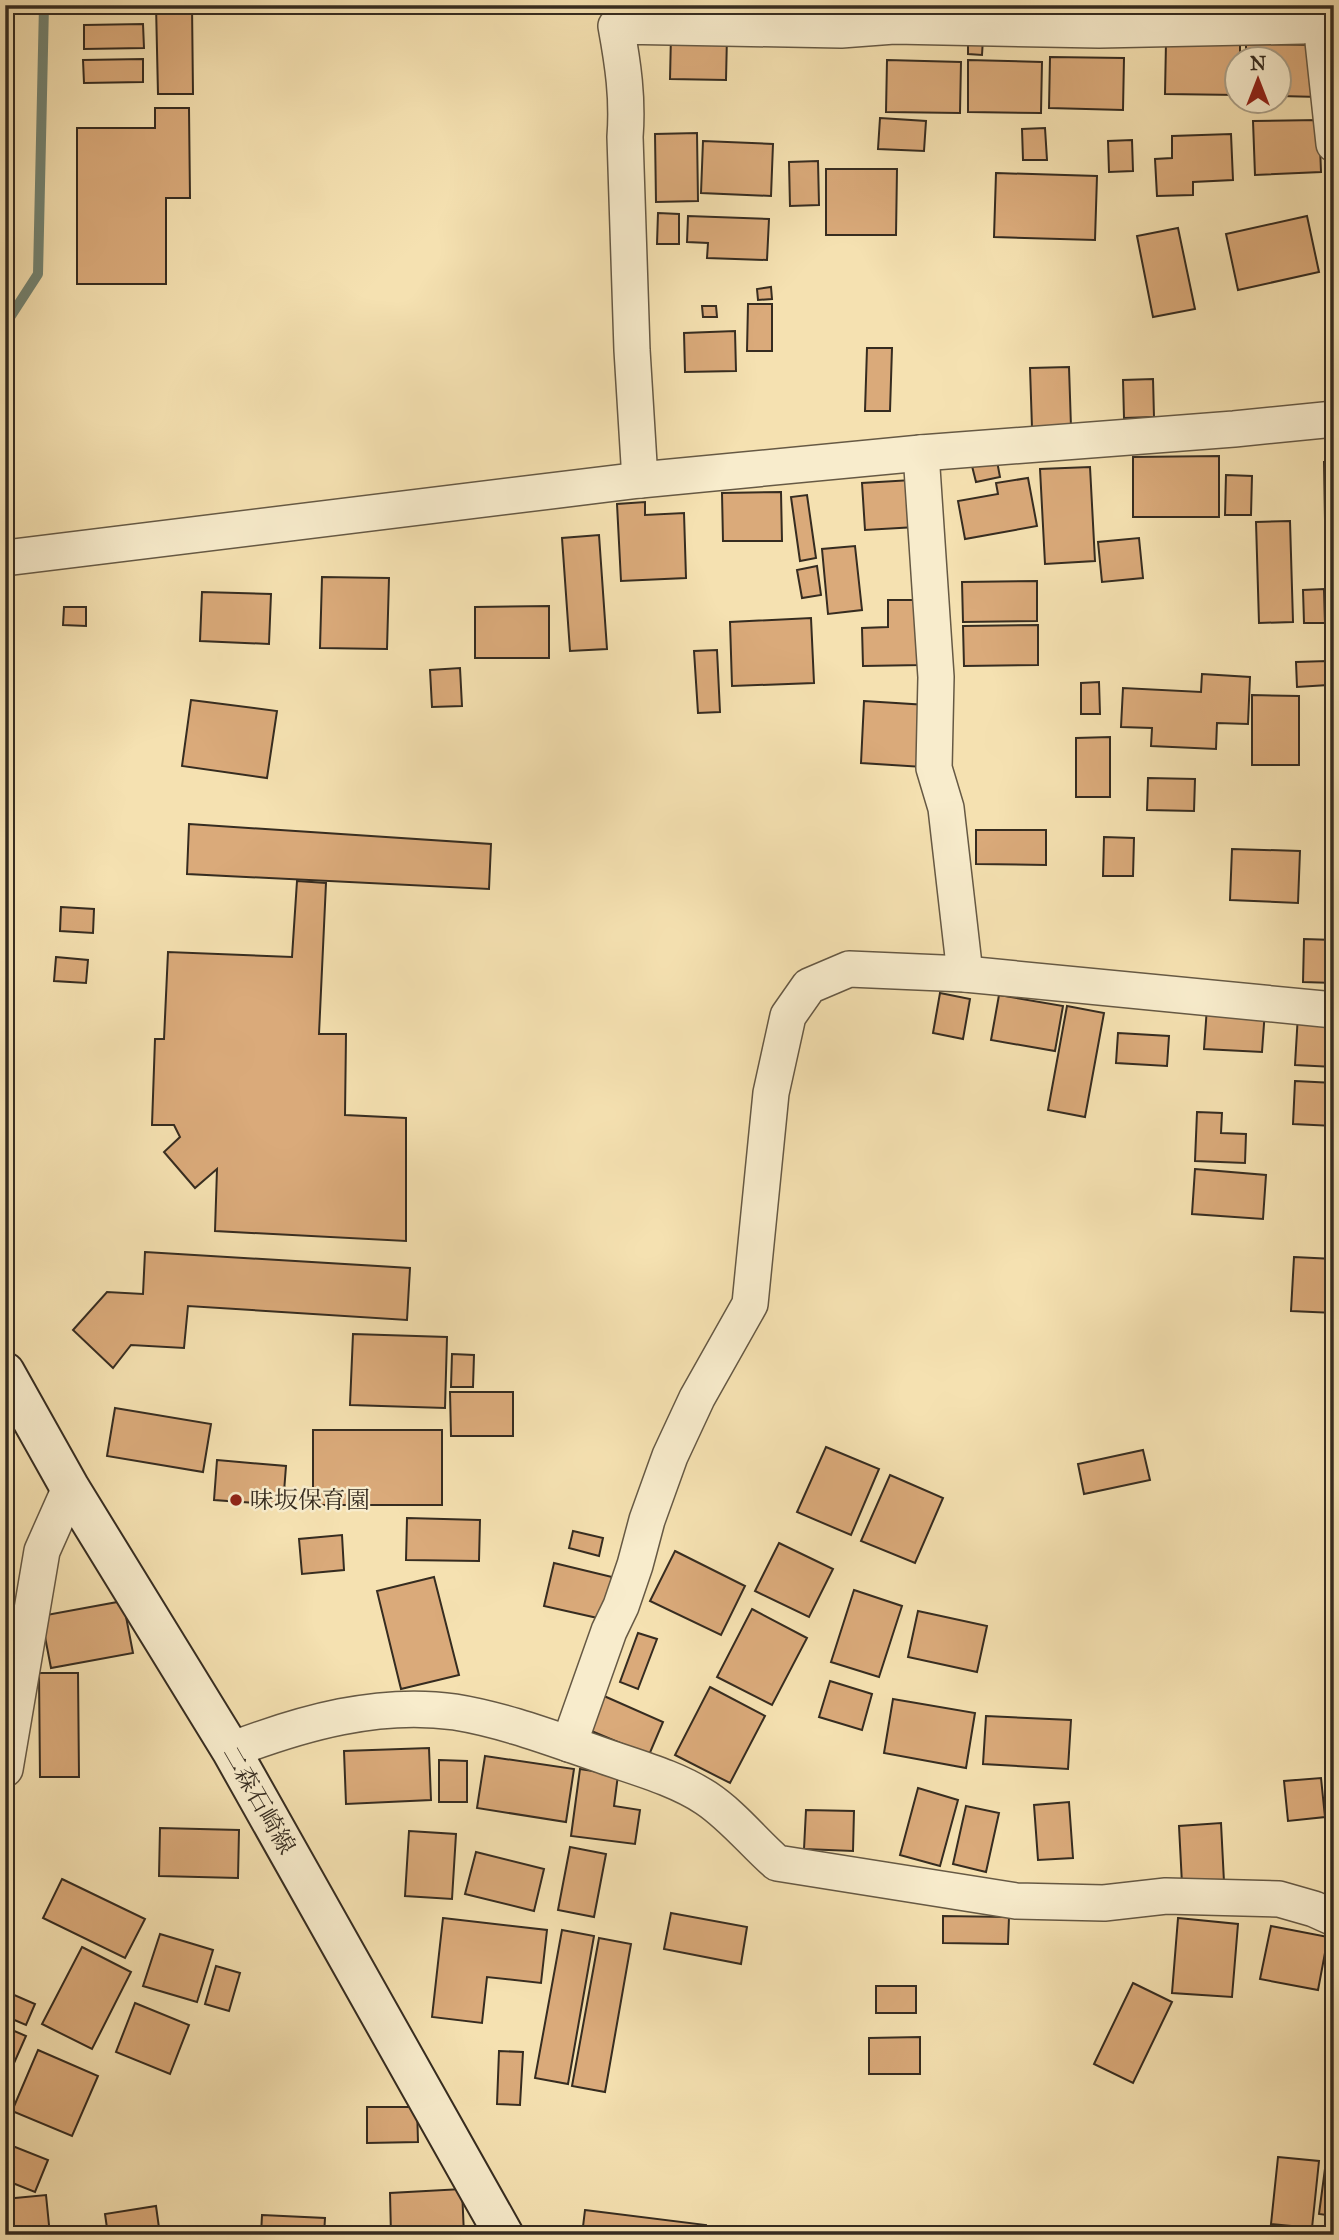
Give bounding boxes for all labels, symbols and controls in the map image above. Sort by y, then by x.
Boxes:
north arrow [1224,46,1294,116]
text: N [1250,52,1266,75]
place label: 味坂保育園 [250,1485,370,1515]
marker: 味坂保育園 [228,1492,244,1508]
street label: 二森石崎線 [216,1741,302,1859]

